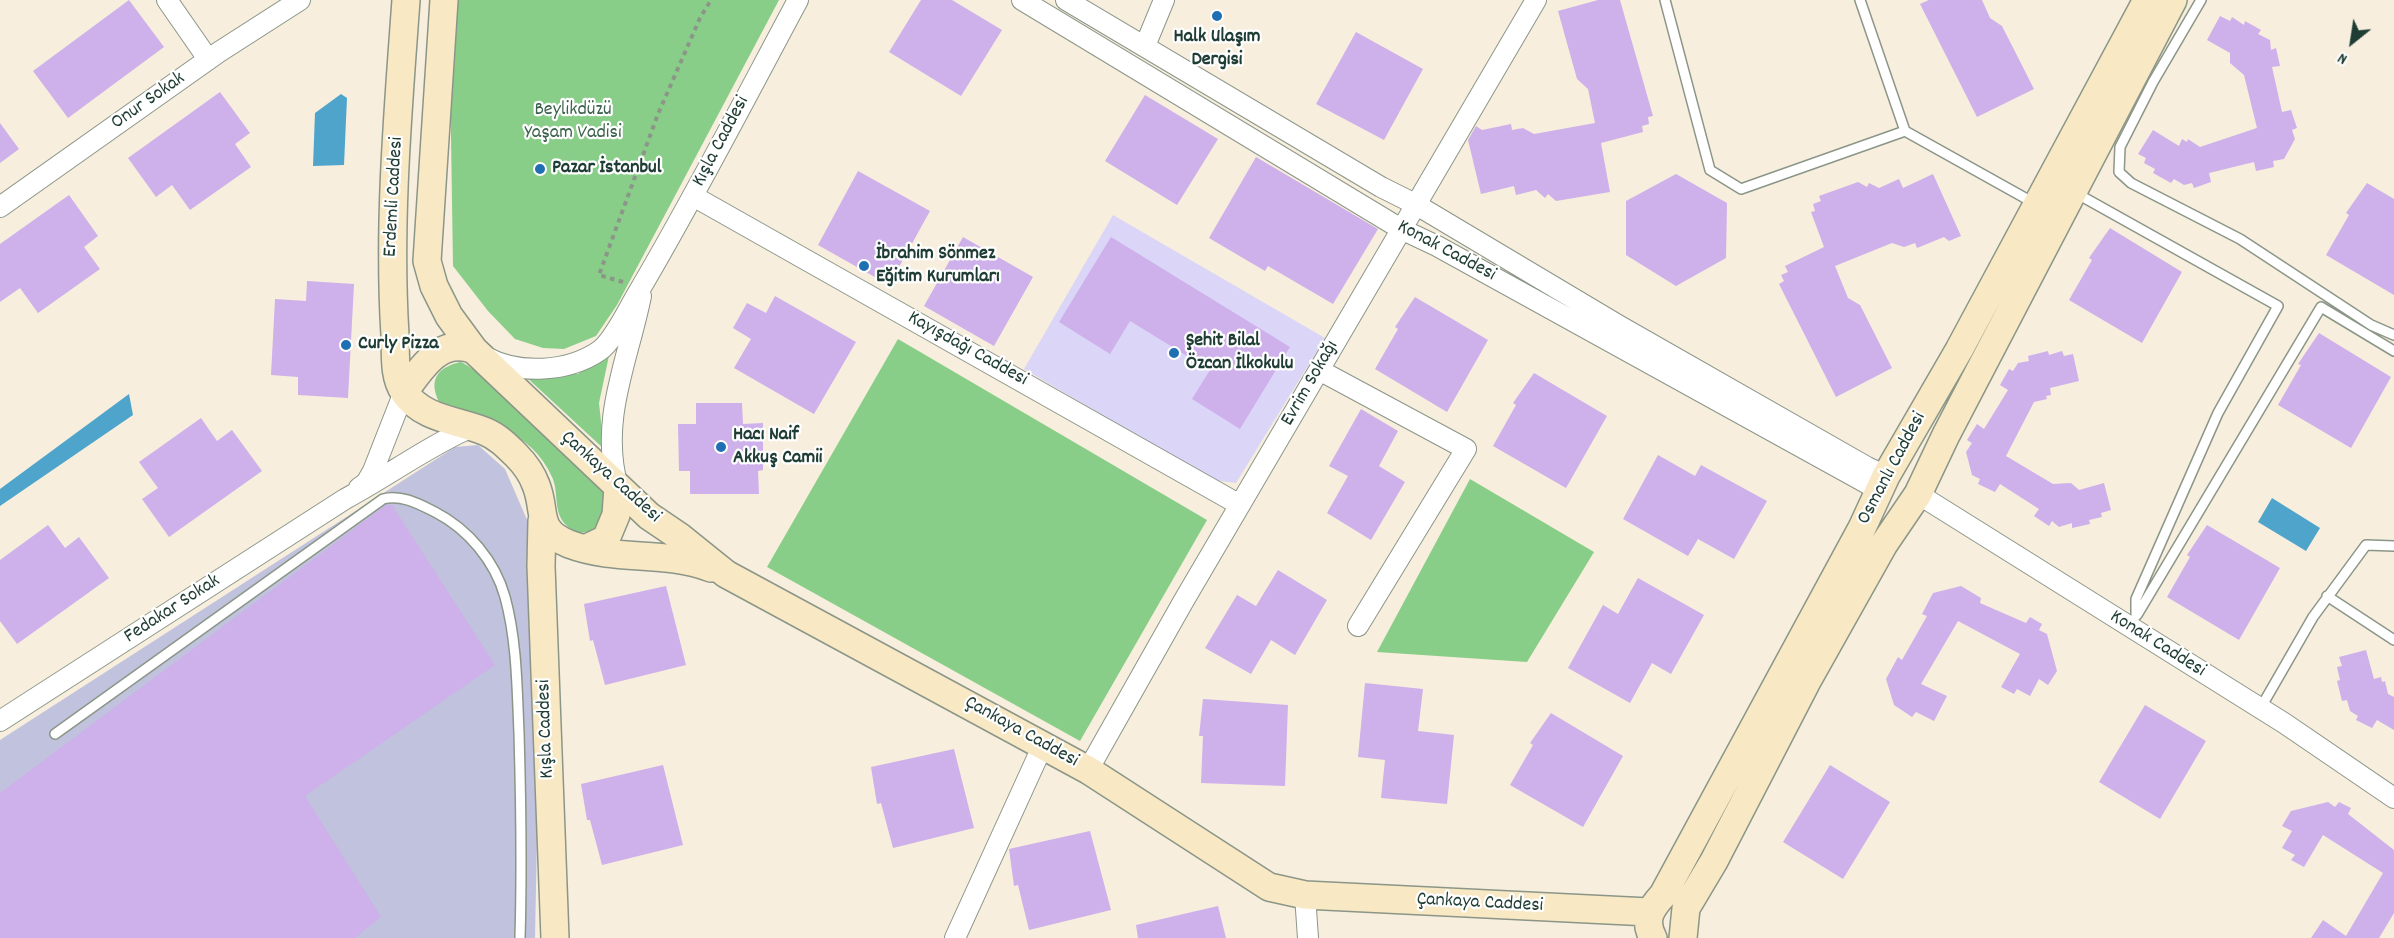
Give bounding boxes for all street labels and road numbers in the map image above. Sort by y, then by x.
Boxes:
street label: Onur Sokak [107,68,191,136]
street label: Kışla Caddesi [688,93,756,191]
street label: Erdemli Caddesi [380,136,410,258]
street label: Konak Caddesi [1392,216,1500,288]
street label: Kayışdağı Caddesi [903,307,1031,393]
street label: Evrim Sokağı [1277,337,1345,431]
street label: Osmanlı Caddesi [1853,409,1933,529]
street label: Çankaya Caddesi [555,427,665,529]
street label: Fedakar Sokak [121,570,225,650]
street label: Konak Caddesi [2105,606,2209,684]
street label: Kışla Caddesi [533,679,561,779]
street label: Çankaya Caddesi [960,692,1082,774]
street label: Çankaya Caddesi [1416,889,1544,919]

